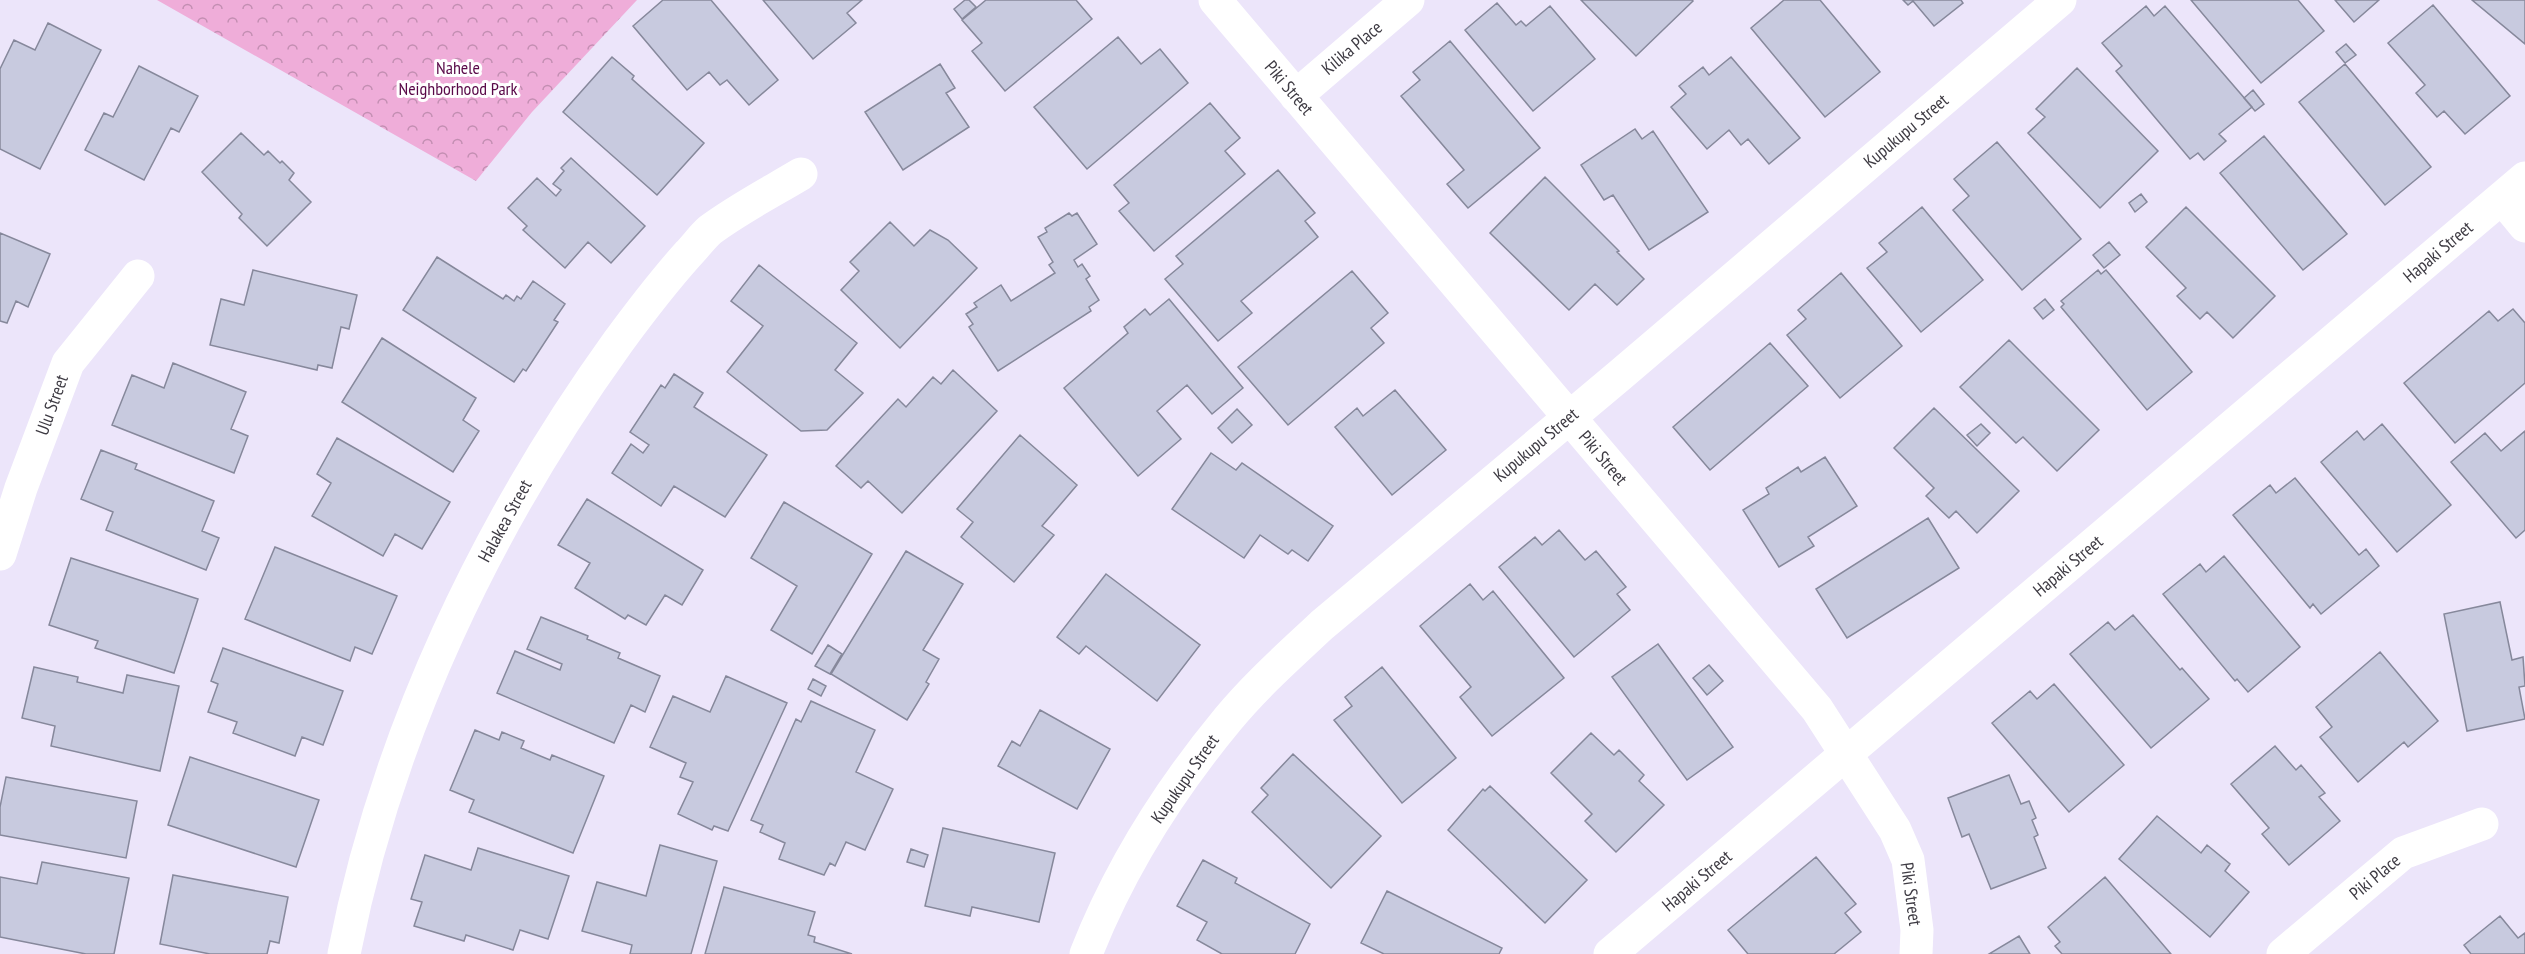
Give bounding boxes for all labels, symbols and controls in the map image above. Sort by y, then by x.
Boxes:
street label: Kilika Place [1317,16,1387,80]
park label: Nahele Neighborhood Park [398,56,518,100]
street label: Piki Street [1260,56,1319,120]
street label: Kupukupu Street [1859,89,1953,173]
street label: Hapaki Street [2398,216,2477,287]
street label: Ulu Street [30,372,73,438]
street label: Kupukupu Street [1489,403,1583,487]
street label: Piki Street [1574,426,1633,490]
street label: Halakea Street [473,475,537,566]
street label: Hapaki Street [2028,530,2107,601]
street label: Kupukupu Street [1145,730,1224,828]
street label: Hapaki Street [1657,845,1736,916]
street label: Piki Place [2344,849,2405,905]
street label: Piki Street [1896,861,1927,927]

